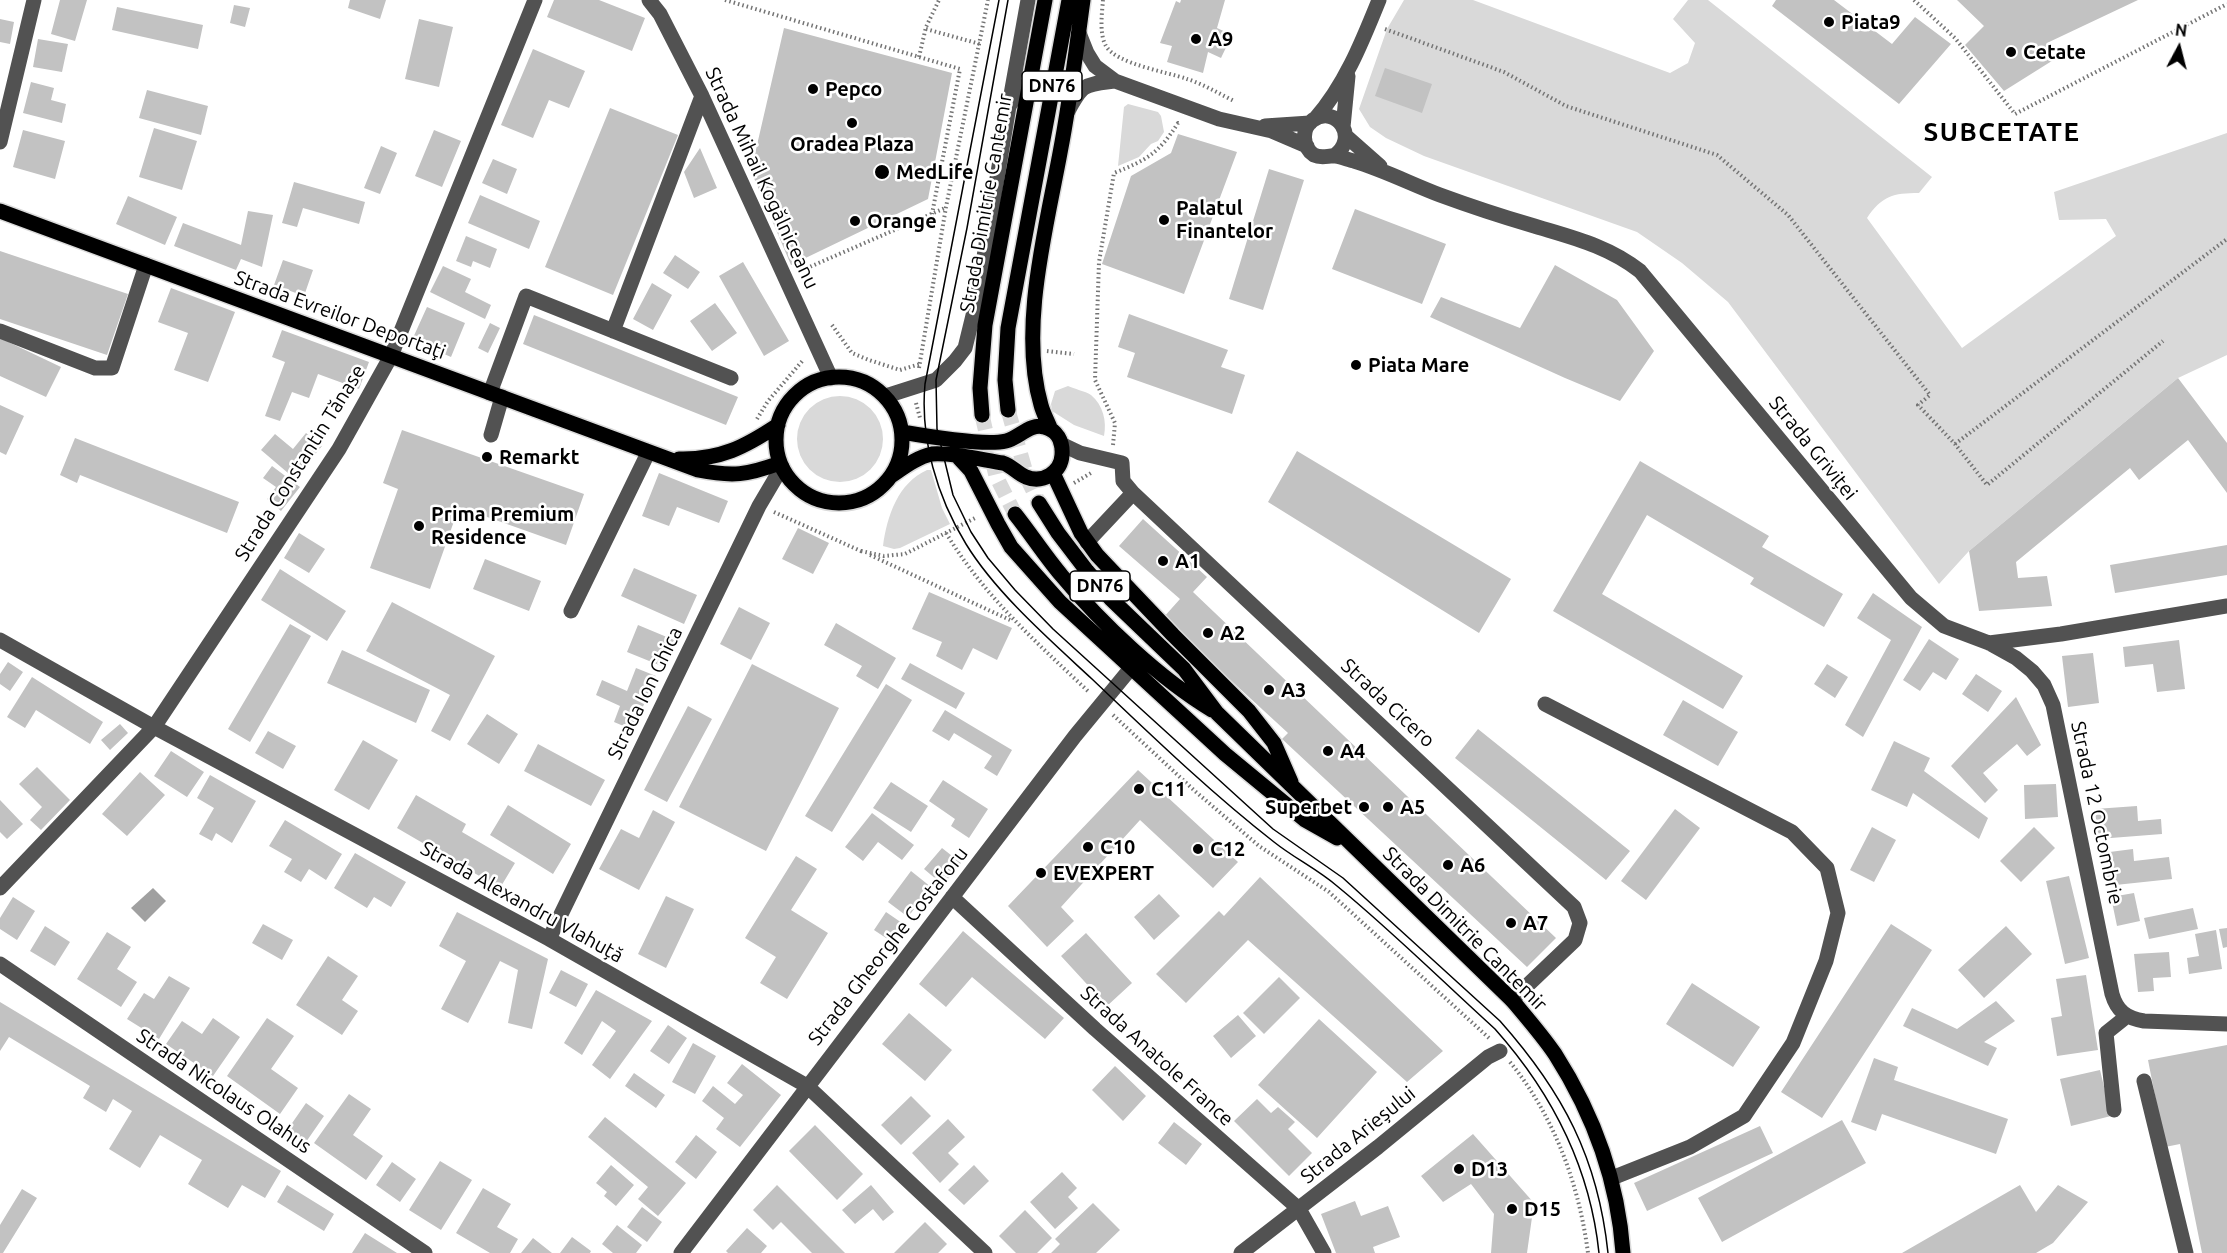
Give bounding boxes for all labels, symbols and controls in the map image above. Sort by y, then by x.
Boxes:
place label: Piata9 [1841,10,1901,34]
marker: Piata9 [1822,15,1836,29]
north arrow [2149,18,2209,78]
text: N [2174,20,2188,40]
place label: A9 [1208,27,1233,51]
marker: A9 [1189,32,1203,46]
place label: Cetate [2023,40,2086,64]
marker: Cetate [2004,45,2018,59]
street label: Strada Mihail Kogălniceanu [700,63,824,293]
road number: DN76 [1022,71,1082,101]
place label: Pepco [825,77,882,101]
marker: Pepco [806,82,820,96]
street label: Strada Dimitrie Cantemir [955,91,1017,315]
marker: Oradea Plaza [845,116,859,130]
district label: SUBCETATE [1924,116,2080,148]
place label: Oradea Plaza [790,132,914,156]
place label: MedLife [896,160,973,184]
marker: MedLife [873,163,891,181]
place label: Palatul Finantelor [1176,196,1273,243]
place label: Orange [867,209,937,233]
marker: Palatul Finantelor [1157,213,1171,227]
marker: Orange [848,214,862,228]
street label: Strada Evreilor Deportaţi [231,266,449,364]
place label: Piata Mare [1368,353,1469,377]
marker: Piata Mare [1349,358,1363,372]
street label: Strada Constantin Tănase [230,360,370,566]
street label: Strada Griviței [1764,391,1862,505]
place label: Remarkt [499,445,579,469]
marker: Remarkt [480,450,494,464]
place label: Prima Premium Residence [431,502,574,549]
marker: Prima Premium Residence [412,519,426,533]
place label: A1 [1175,549,1200,573]
marker: A1 [1156,554,1170,568]
road number: DN76 [1070,571,1130,601]
place label: A2 [1220,621,1245,645]
street label: Strada Ion Ghica [603,623,687,763]
marker: A2 [1201,626,1215,640]
street label: Strada Cicero [1336,654,1440,752]
place label: A3 [1281,678,1306,702]
marker: A3 [1262,683,1276,697]
street label: Strada 12 Octombrie [2066,719,2128,907]
place label: A4 [1340,739,1365,763]
marker: A4 [1321,744,1335,758]
place label: C11 [1151,777,1186,801]
marker: C11 [1132,782,1146,796]
place label: Superbet [1265,795,1352,819]
place label: A5 [1400,795,1425,819]
marker: Superbet [1357,800,1371,814]
marker: A5 [1381,800,1395,814]
place label: C10 [1100,835,1135,859]
street label: Strada Alexandru Vlahuță [416,836,628,968]
place label: C12 [1210,837,1245,861]
marker: C10 [1081,840,1095,854]
street label: Strada Gheorghe Costaforu [803,842,973,1050]
marker: C12 [1191,842,1205,856]
street label: Strada Dimitrie Cantemir [1378,842,1552,1016]
place label: A6 [1460,853,1485,877]
marker: A6 [1441,858,1455,872]
place label: EVEXPERT [1053,861,1154,885]
marker: EVEXPERT [1034,866,1048,880]
place label: A7 [1523,911,1548,935]
marker: A7 [1504,916,1518,930]
street label: Strada Anatole France [1076,981,1238,1131]
street label: Strada Nicolaus Olahus [132,1024,316,1158]
street label: Strada Arieșului [1296,1081,1420,1189]
place label: D13 [1471,1157,1508,1181]
marker: D13 [1452,1162,1466,1176]
place label: D15 [1524,1197,1561,1221]
marker: D15 [1505,1202,1519,1216]

